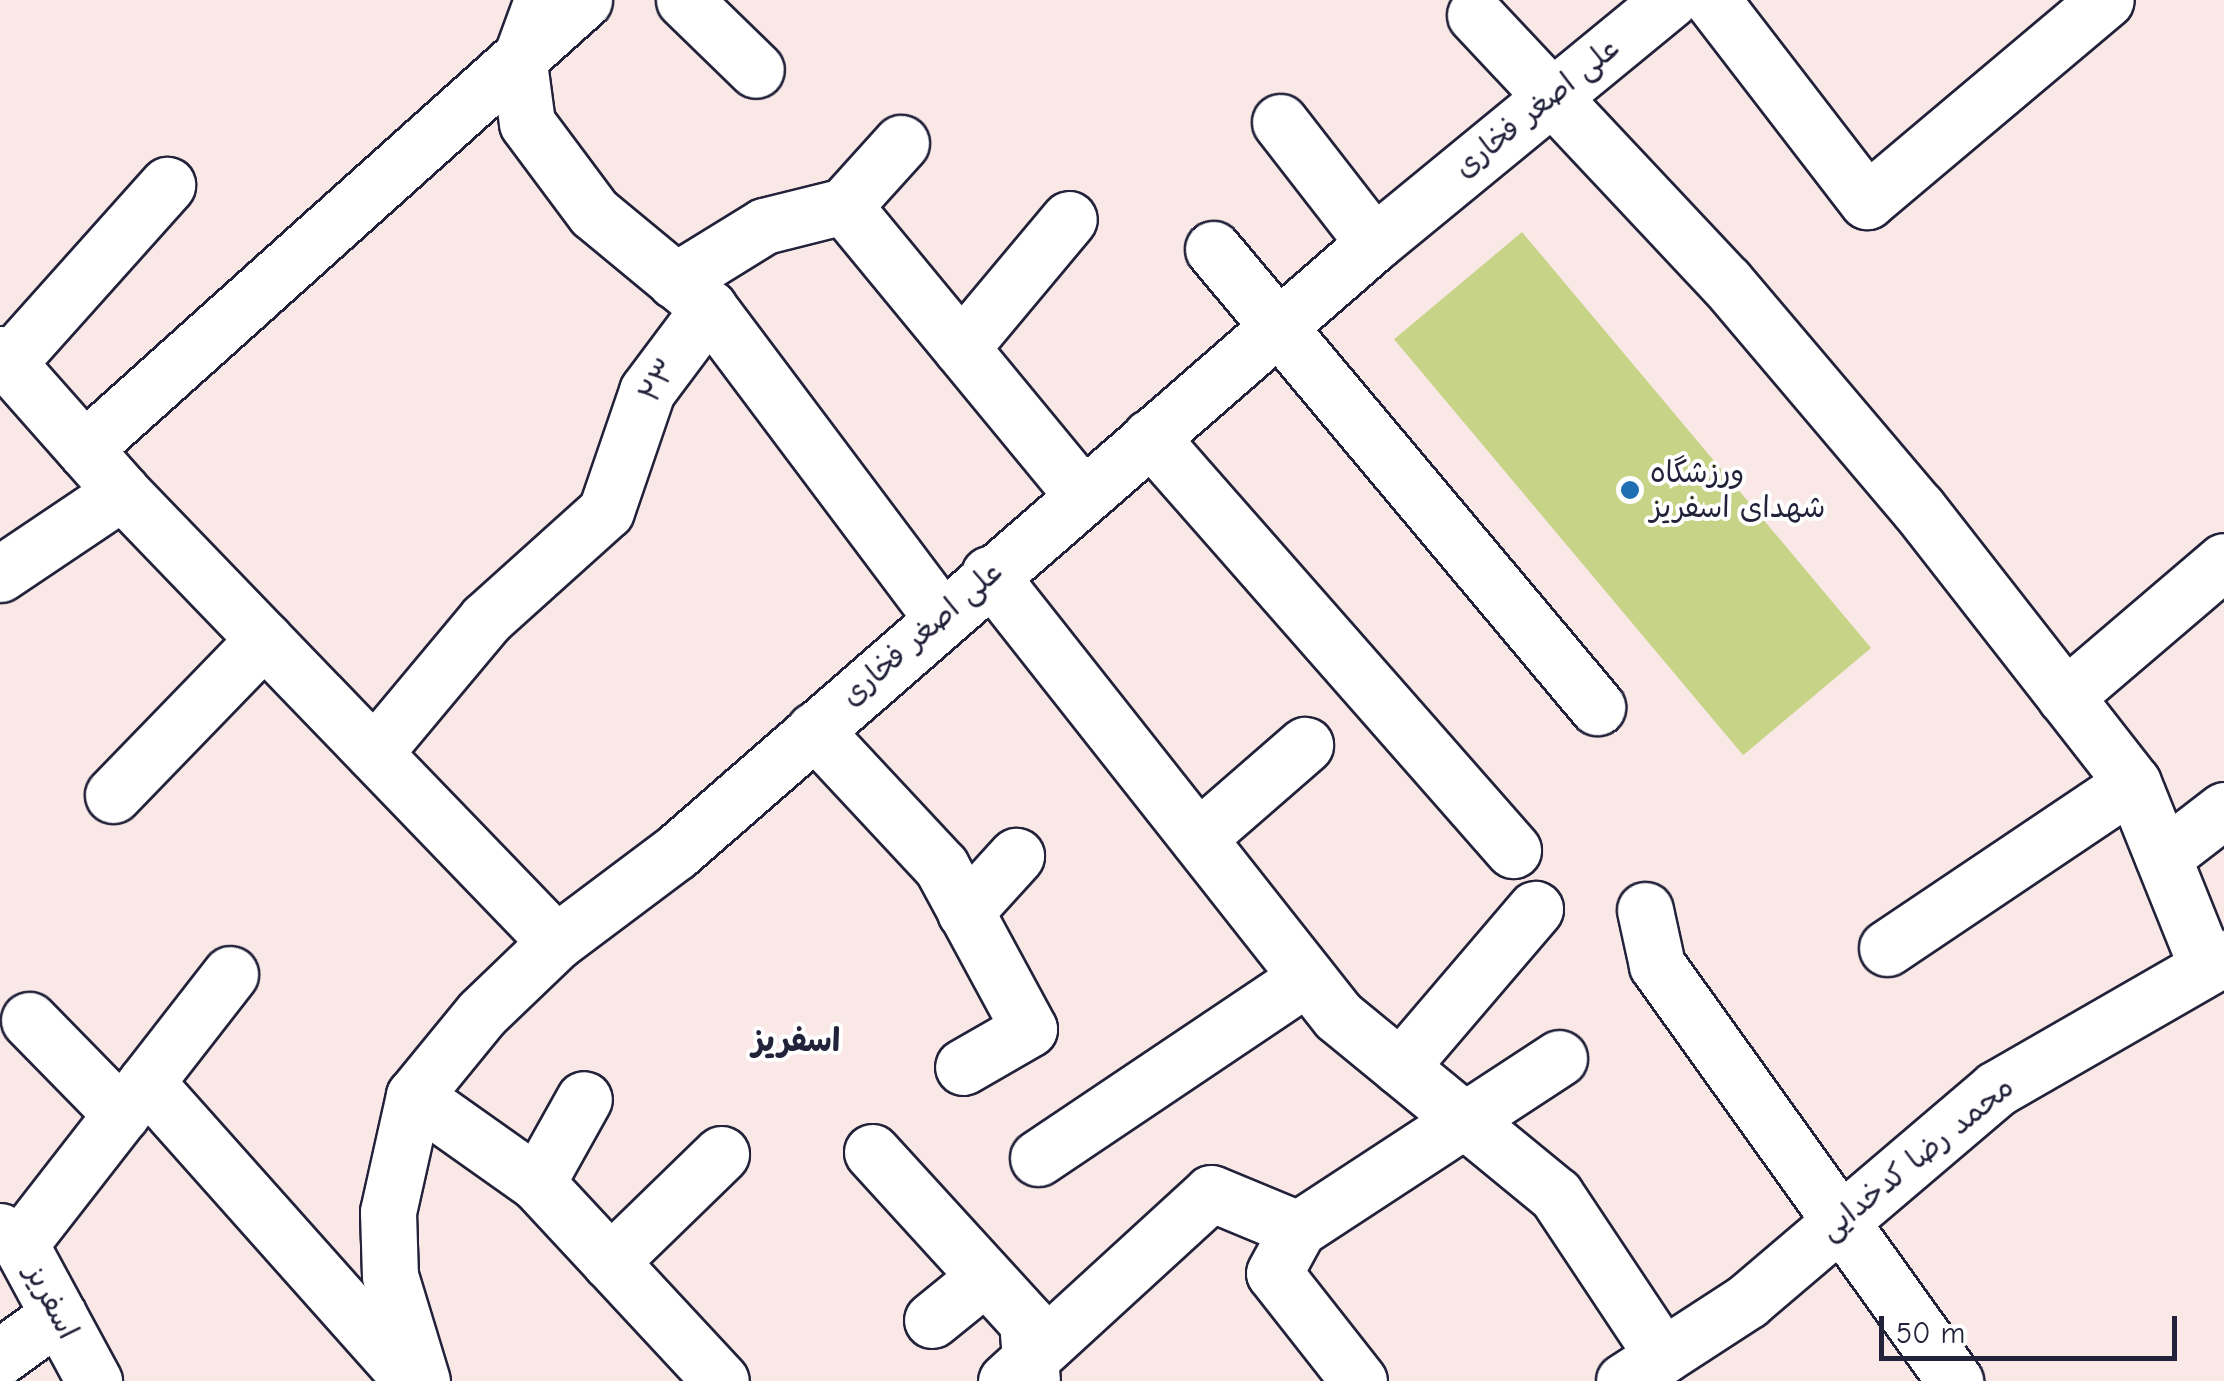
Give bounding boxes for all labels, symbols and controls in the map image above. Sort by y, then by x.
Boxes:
street label: علی اصغر فخاری [1447,30,1627,186]
street label: ۲۳ [632,353,686,409]
place label: ورزشگاه شهدای اسفریز [1650,455,1826,526]
marker: ورزشگاه شهدای اسفریز [1619,479,1641,501]
street label: علی اصغر فخاری [834,554,1010,714]
district label: اسفریز [752,1022,840,1060]
street label: محمد رضا کدخدایی [1813,1070,2021,1248]
street label: اسفریز [16,1258,86,1346]
scale bar [1884,1296,2182,1358]
text: 50 m [1896,1316,1965,1351]

